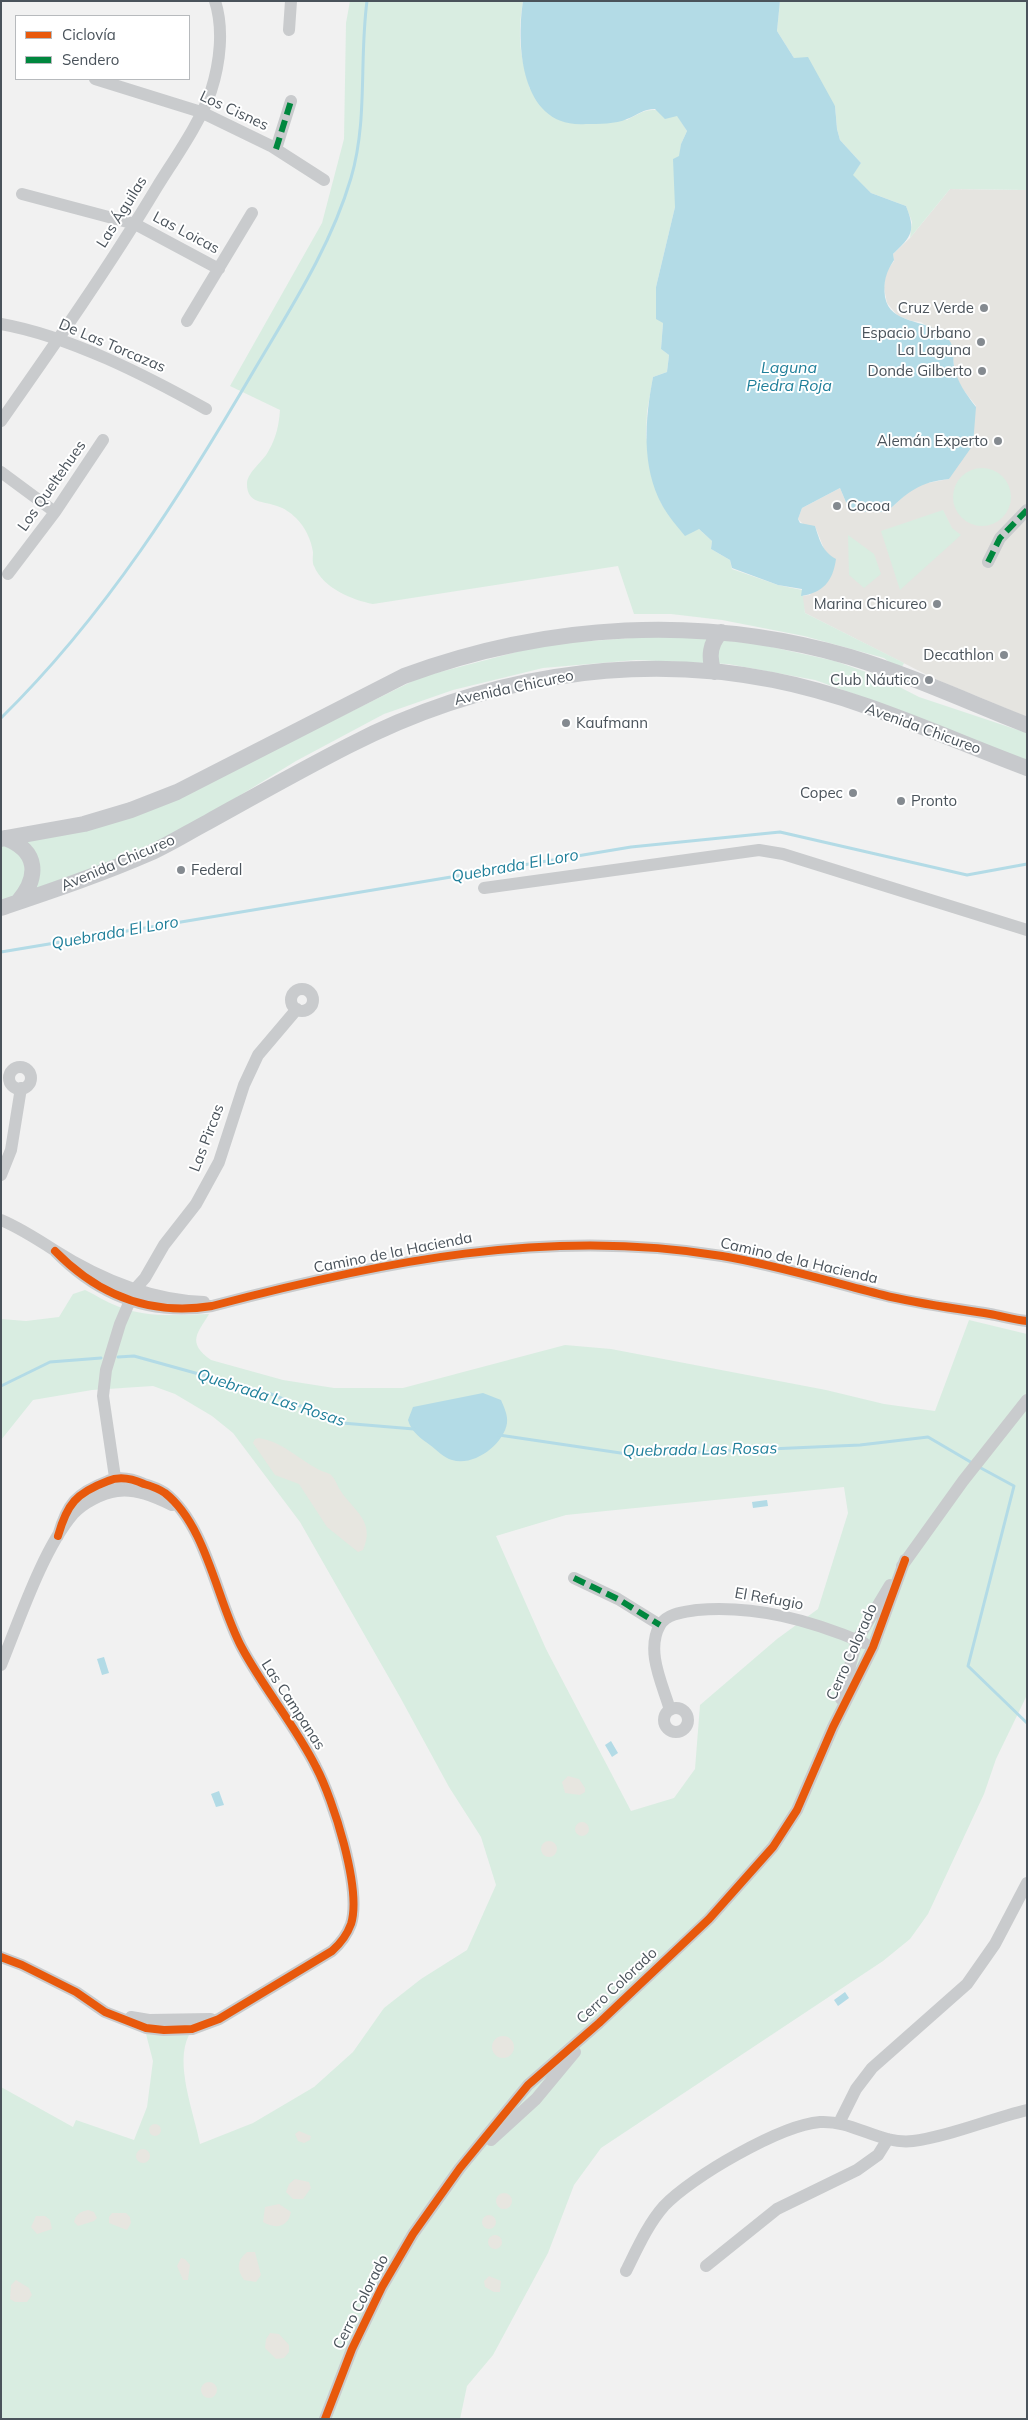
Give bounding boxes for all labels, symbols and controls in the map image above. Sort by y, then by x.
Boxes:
legend [15,15,190,80]
text: Ciclovía [62,25,116,44]
text: Sendero [62,50,119,69]
street label: Los Cisnes [197,87,271,135]
street label: Las Águilas [93,173,151,251]
street label: Las Loicas [150,208,222,258]
place label: Cruz Verde [898,299,974,317]
marker: Cruz Verde [978,302,990,314]
street label: De Las Torcazas [56,315,168,377]
place label: Espacio Urbano La Laguna [862,324,971,359]
marker: Espacio Urbano La Laguna [975,336,987,348]
water label: Laguna Piedra Roja [746,358,832,396]
place label: Donde Gilberto [868,362,972,380]
marker: Donde Gilberto [976,365,988,377]
place label: Alemán Experto [877,432,988,450]
marker: Alemán Experto [992,435,1004,447]
street label: Los Queltehues [14,437,90,535]
place label: Cocoa [847,497,890,515]
marker: Cocoa [831,500,843,512]
place label: Marina Chicureo [814,595,927,613]
marker: Marina Chicureo [931,598,943,610]
place label: Decathlon [923,646,994,664]
marker: Decathlon [998,649,1010,661]
street label: Avenida Chicureo [453,667,575,709]
place label: Club Náutico [830,671,919,689]
marker: Club Náutico [923,674,935,686]
street label: Avenida Chicureo [863,700,983,758]
place label: Kaufmann [576,714,648,732]
marker: Kaufmann [560,717,572,729]
place label: Copec [800,784,843,802]
marker: Copec [847,787,859,799]
place label: Pronto [911,792,957,810]
marker: Pronto [895,795,907,807]
street label: Avenida Chicureo [58,831,178,895]
water label: Quebrada El Loro [450,845,580,887]
place label: Federal [191,861,242,879]
marker: Federal [175,864,187,876]
water label: Quebrada El Loro [50,912,180,954]
street label: Las Pircas [186,1102,228,1174]
street label: Camino de la Hacienda [312,1229,474,1277]
street label: Camino de la Hacienda [719,1234,879,1288]
water label: Quebrada Las Rosas [195,1365,347,1431]
water label: Quebrada Las Rosas [623,1439,777,1461]
street label: El Refugio [733,1584,805,1614]
street label: Cerro Colorado [823,1601,881,1703]
street label: Las Campanas [257,1657,329,1753]
street label: Cerro Colorado [573,1944,661,2028]
street label: Cerro Colorado [329,2252,393,2352]

